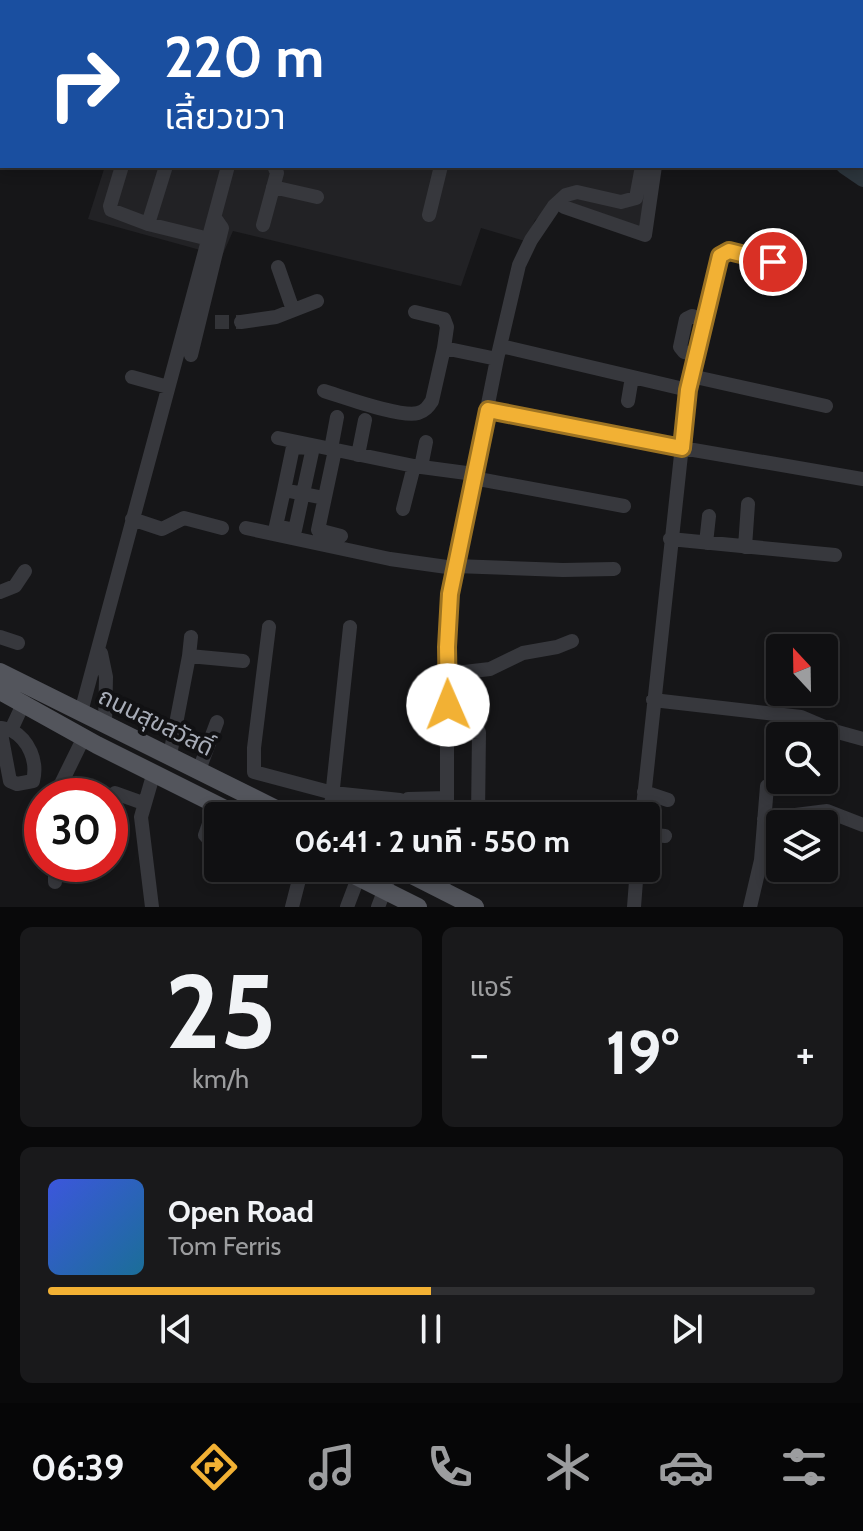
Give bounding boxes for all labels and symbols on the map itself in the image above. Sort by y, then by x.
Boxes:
pin [739,228,807,296]
north arrow [766,634,838,706]
position arrow [406,663,490,747]
street label: ถนนสุขสวัสดิ์ [93,681,219,763]
speed limit sign: 30 [24,778,128,882]

